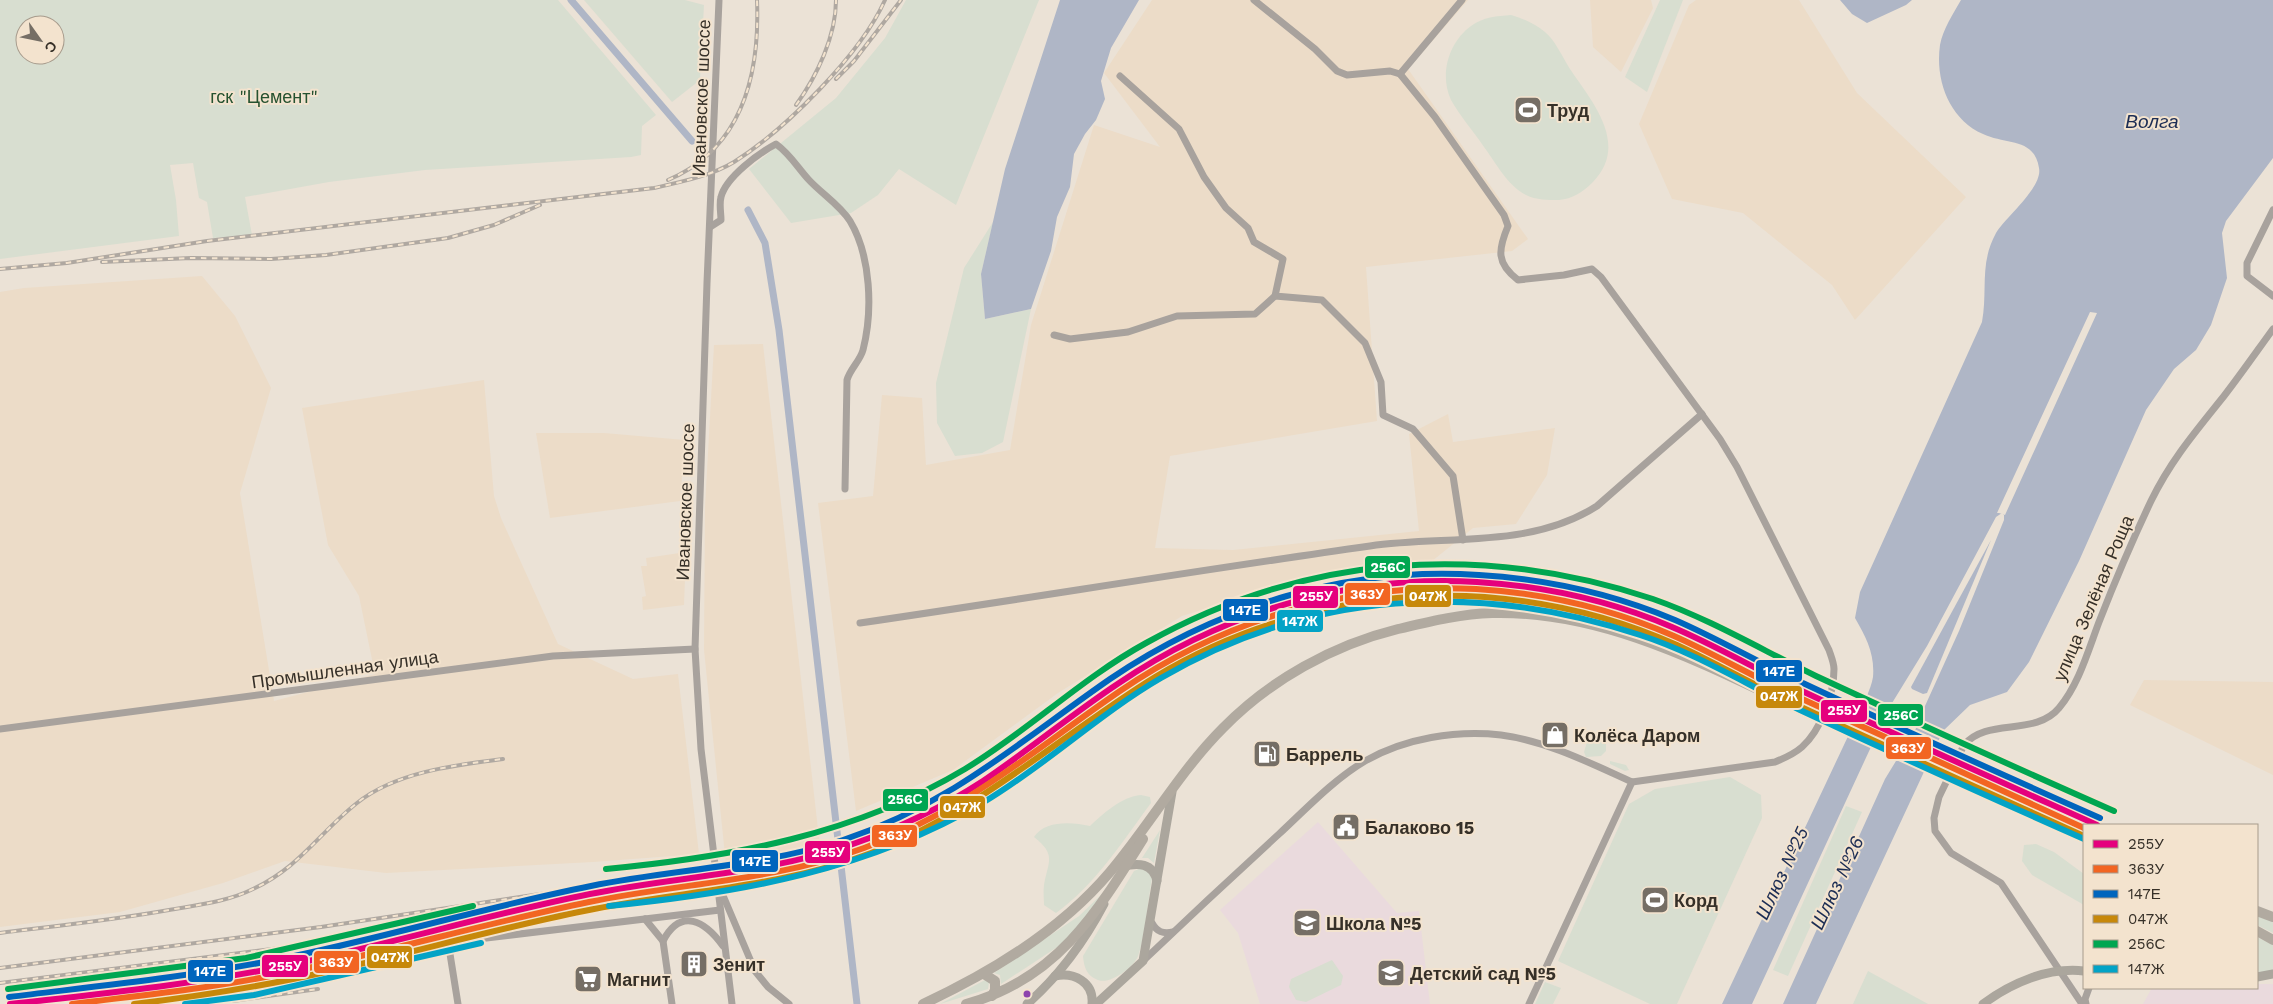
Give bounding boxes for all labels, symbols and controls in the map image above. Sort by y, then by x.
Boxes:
north arrow [15,15,65,65]
street label: Ивановское шоссе [688,19,714,177]
text: С [41,38,60,56]
park label: гск "Цемент" [210,86,318,107]
sports icon: Труд [1513,95,1543,125]
place label: Труд [1547,100,1590,121]
water label: Волга [2125,110,2179,133]
street label: Ивановское шоссе [672,423,698,581]
street label: улица Зелёная Роща [2048,511,2138,684]
line badge: 256С [1364,555,1411,579]
text: 256С [1370,559,1406,575]
line badge: 363У [1344,582,1391,606]
line badge: 047Ж [1404,584,1452,608]
line badge: 255У [1292,585,1339,609]
text: 363У [1350,586,1384,602]
text: 255У [1299,588,1333,604]
text: 047Ж [1409,588,1448,604]
line badge: 147Е [1222,598,1269,622]
text: 147Е [1229,602,1261,618]
line badge: 147Ж [1276,609,1324,633]
text: 147Ж [1282,613,1318,629]
street label: Промышленная улица [250,645,441,693]
line badge: 147Е [1755,659,1803,683]
text: 147Е [1763,663,1795,679]
line badge: 047Ж [1755,685,1803,709]
text: 047Ж [1760,688,1799,704]
line badge: 255У [1820,699,1868,723]
text: 255У [1827,702,1861,718]
line badge: 256С [1877,703,1924,727]
text: 256С [1883,707,1919,723]
shop icon: Колёса Даром [1540,720,1570,750]
place label: Колёса Даром [1574,725,1700,746]
line badge: 363У [1885,736,1932,760]
fuel station icon: Баррель [1252,739,1282,769]
text: 363У [1891,740,1925,756]
place label: Баррель [1286,744,1363,765]
line badge: 256С [882,788,929,812]
text: 256С [887,791,923,807]
line badge: 047Ж [939,795,986,819]
text: 047Ж [943,799,982,815]
public building icon: Балаково 15 [1331,812,1361,842]
place label: Балаково 15 [1365,817,1474,838]
water label: Шлюз №25 [1751,823,1814,923]
line badge: 363У [871,824,918,848]
legend [2083,824,2258,989]
text: 363У [878,827,912,843]
water label: Шлюз №26 [1805,832,1869,933]
text: 255У [2128,835,2164,853]
line badge: 255У [804,840,851,864]
text: 255У [811,844,845,860]
line badge: 147Е [731,849,779,873]
text: 147Е [739,853,771,869]
text: 363У [2128,860,2165,878]
sports icon: Корд [1640,885,1670,915]
text: 147Е [2128,885,2161,903]
place label: Корд [1674,890,1719,911]
school or university icon: Школа №5 [1292,908,1322,938]
text: 047Ж [2128,910,2168,928]
place label: Школа №5 [1326,913,1421,934]
text: 256С [2128,935,2166,953]
line badge: 047Ж [366,945,413,969]
text: 047Ж [371,949,410,965]
building icon: Зенит [679,949,709,979]
line badge: 363У [313,950,360,974]
line badge: 255У [261,954,309,978]
text: 363У [319,954,353,970]
place label: Зенит [713,954,765,975]
text: 255У [268,958,302,974]
school or university icon: Детский сад №5 [1376,958,1406,988]
line badge: 147Е [187,959,234,983]
text: 147Ж [2128,960,2165,978]
text: 147Е [194,963,226,979]
place label: Детский сад №5 [1410,963,1556,984]
supermarket icon: Магнит [573,964,603,994]
place label: Магнит [607,969,671,990]
unlabelled marker [1022,989,1032,999]

